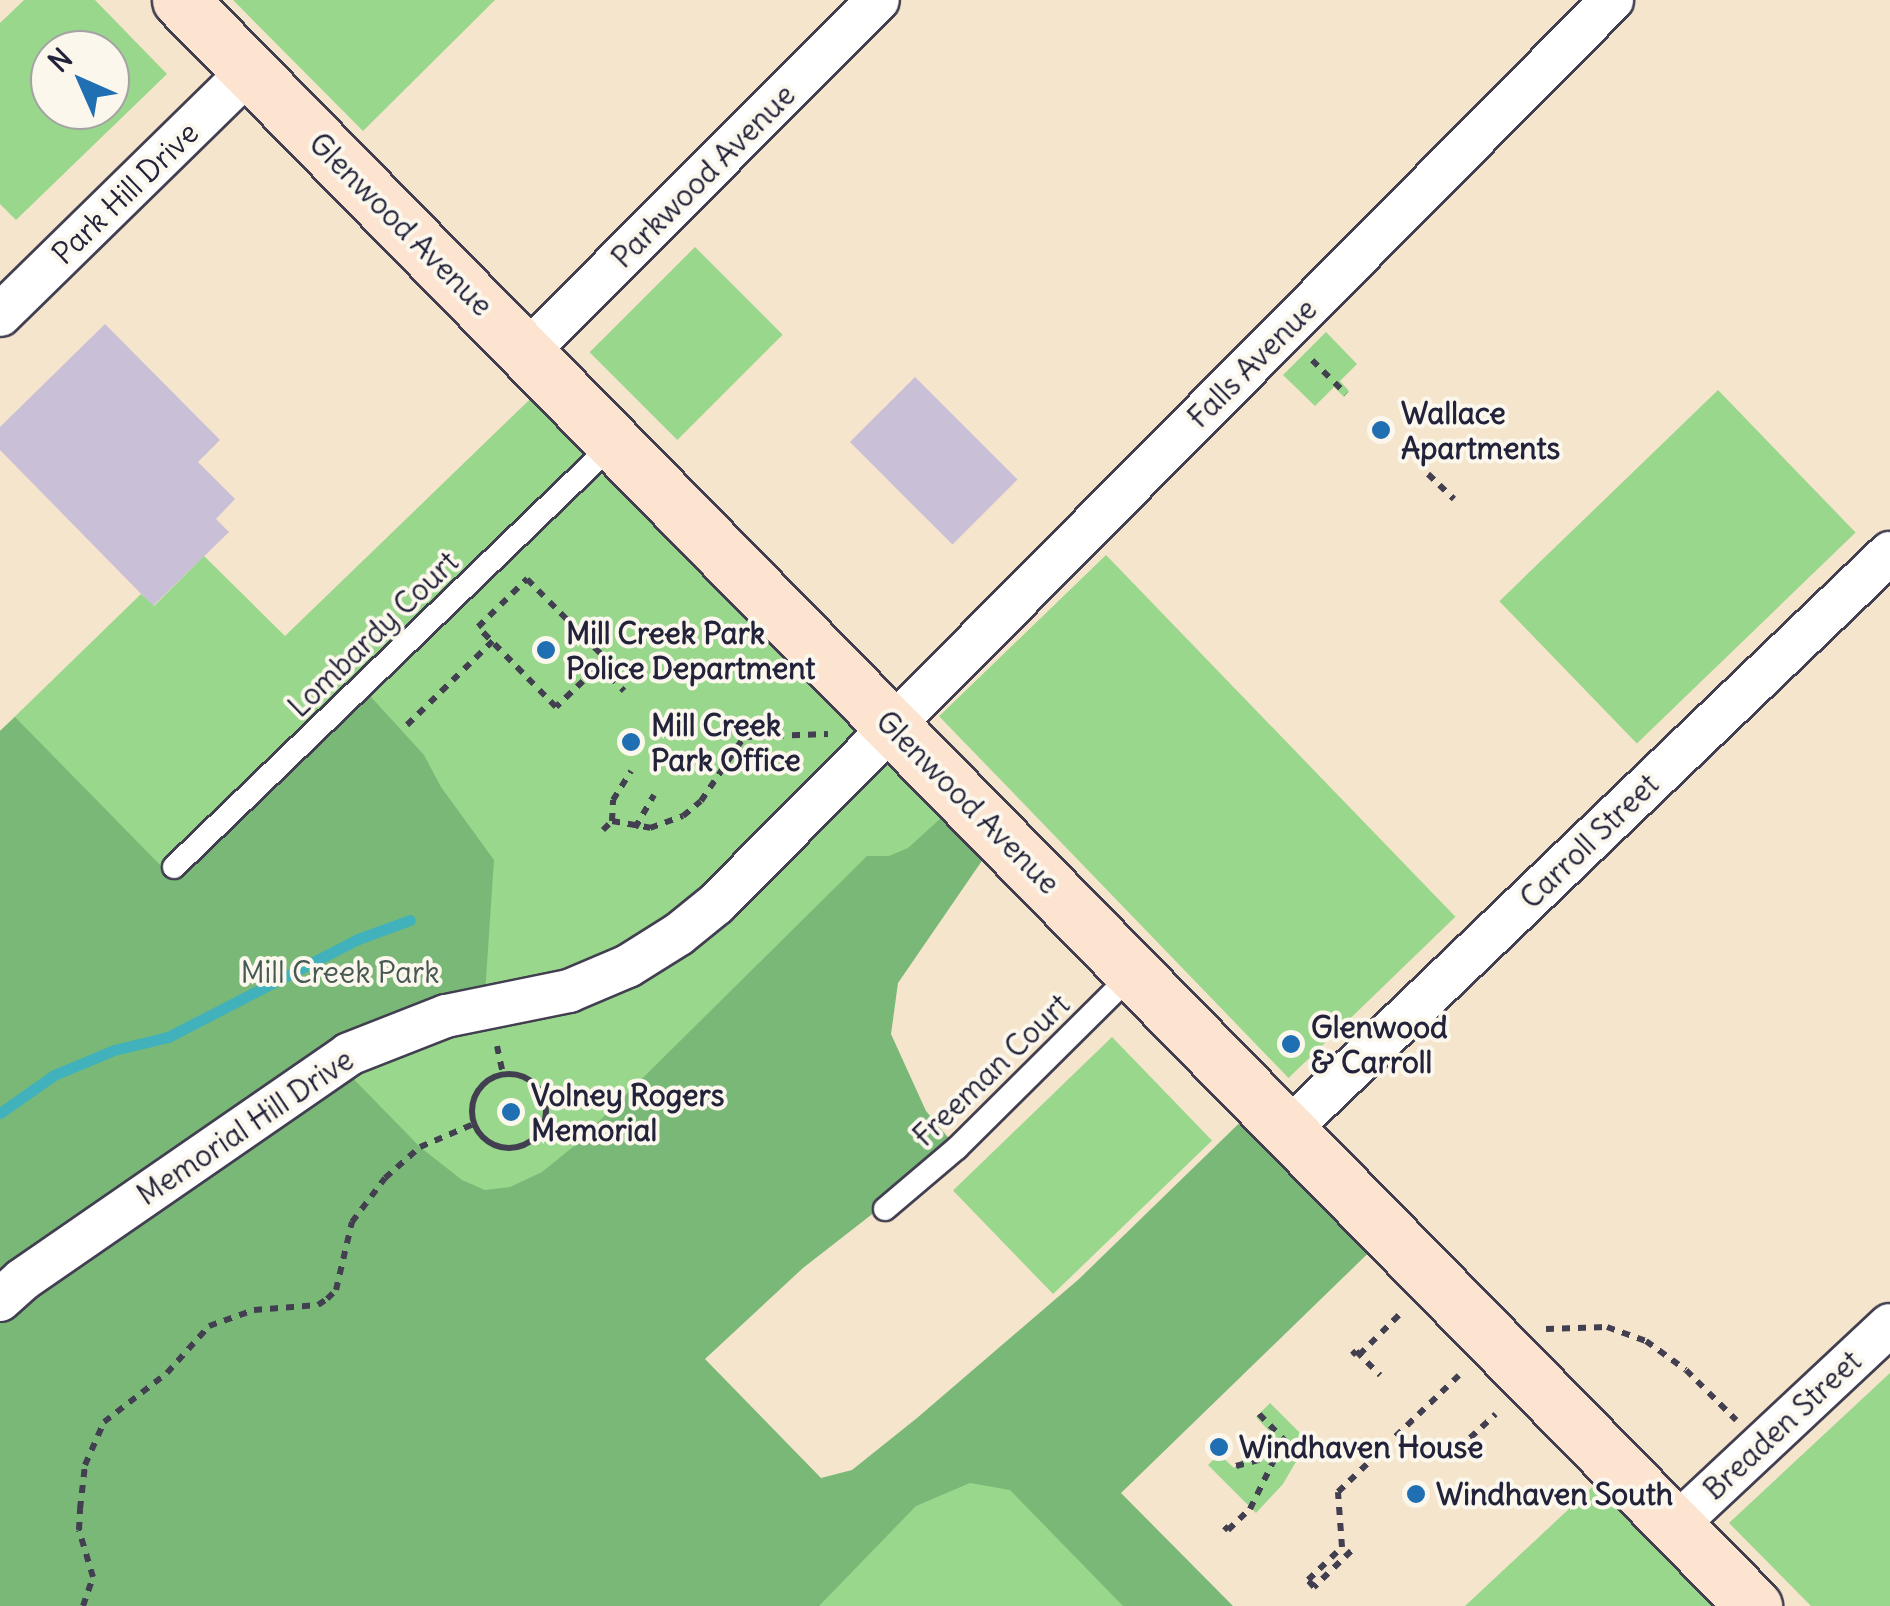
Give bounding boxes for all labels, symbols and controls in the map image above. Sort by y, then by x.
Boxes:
north arrow [30,30,130,130]
text: N [41,41,80,80]
street label: Parkwood Avenue [604,77,802,275]
street label: Park Hill Drive [45,114,205,272]
street label: Glenwood Avenue [302,125,500,323]
street label: Falls Avenue [1180,291,1324,435]
place label: Wallace Apartments [1401,395,1560,466]
marker: Wallace Apartments [1370,419,1392,441]
street label: Lombardy Court [280,544,466,724]
place label: Mill Creek Park Police Department [566,615,815,686]
marker: Mill Creek Park Police Department [535,639,557,661]
street label: Glenwood Avenue [869,703,1067,901]
place label: Mill Creek Park Office [651,707,801,778]
marker: Mill Creek Park Office [620,731,642,753]
street label: Carroll Street [1512,766,1666,916]
park label: Mill Creek Park [240,954,440,990]
street label: Freeman Court [905,986,1077,1154]
place label: Glenwood & Carroll [1311,1009,1448,1080]
marker: Glenwood & Carroll [1280,1033,1302,1055]
street label: Memorial Hill Drive [130,1041,360,1213]
place label: Volney Rogers Memorial [531,1077,724,1148]
marker: Volney Rogers Memorial [500,1101,522,1123]
street label: Breaden Street [1696,1343,1868,1507]
place label: Windhaven House [1239,1429,1483,1465]
marker: Windhaven House [1208,1436,1230,1458]
place label: Windhaven South [1436,1476,1673,1512]
marker: Windhaven South [1405,1483,1427,1505]

